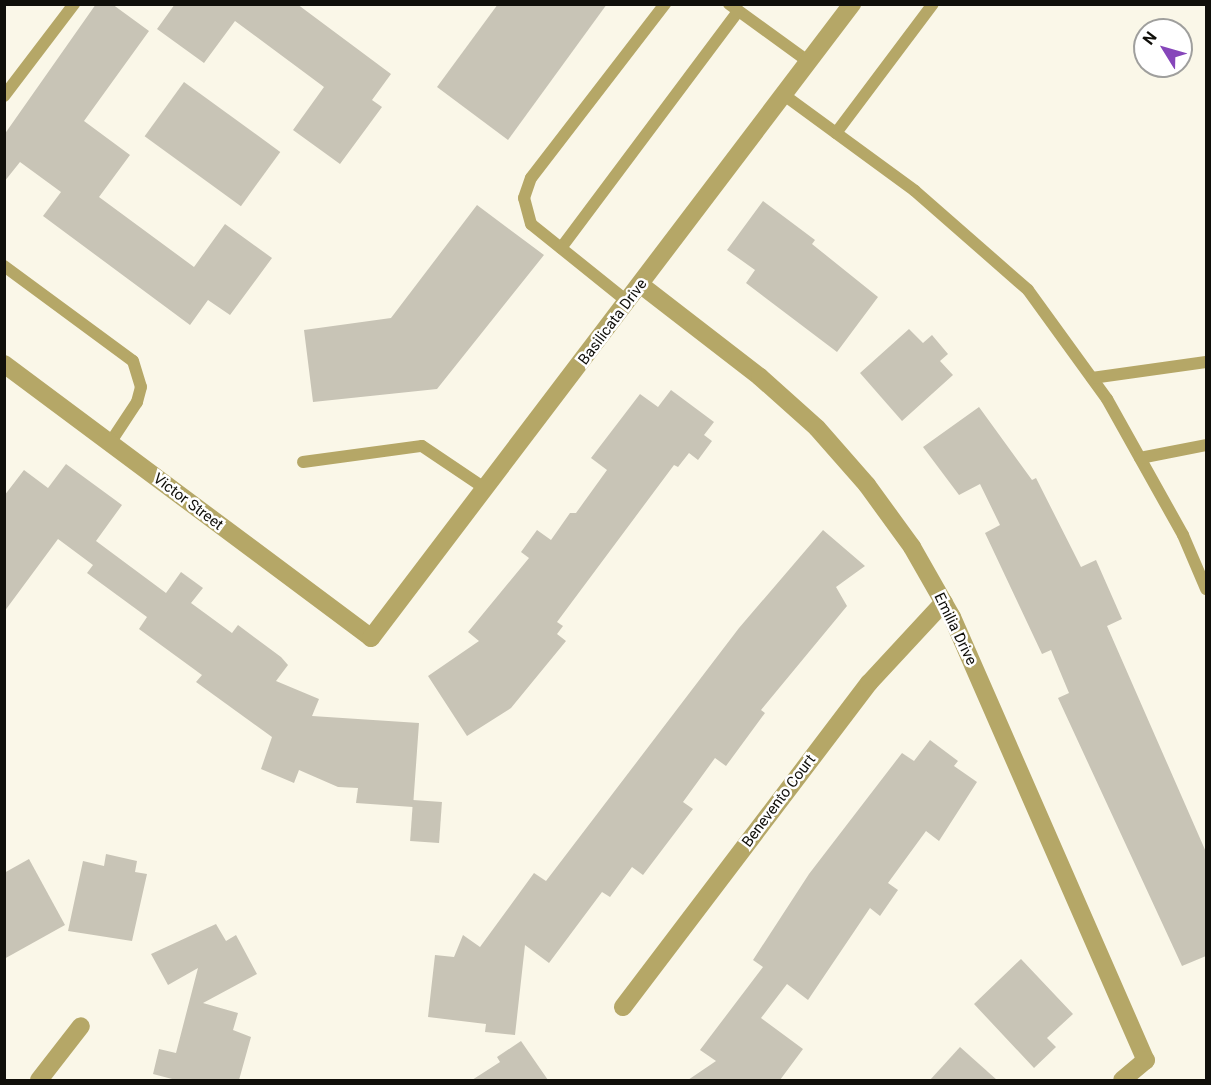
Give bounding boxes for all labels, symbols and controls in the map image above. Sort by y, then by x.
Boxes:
north arrow [1133,18,1193,78]
text: N [1139,28,1161,48]
street label: Basilicata Drive [575,276,651,368]
street label: Victor Street [150,470,226,534]
street label: Emilia Drive [930,590,980,668]
street label: Benevento Court [738,751,820,851]

